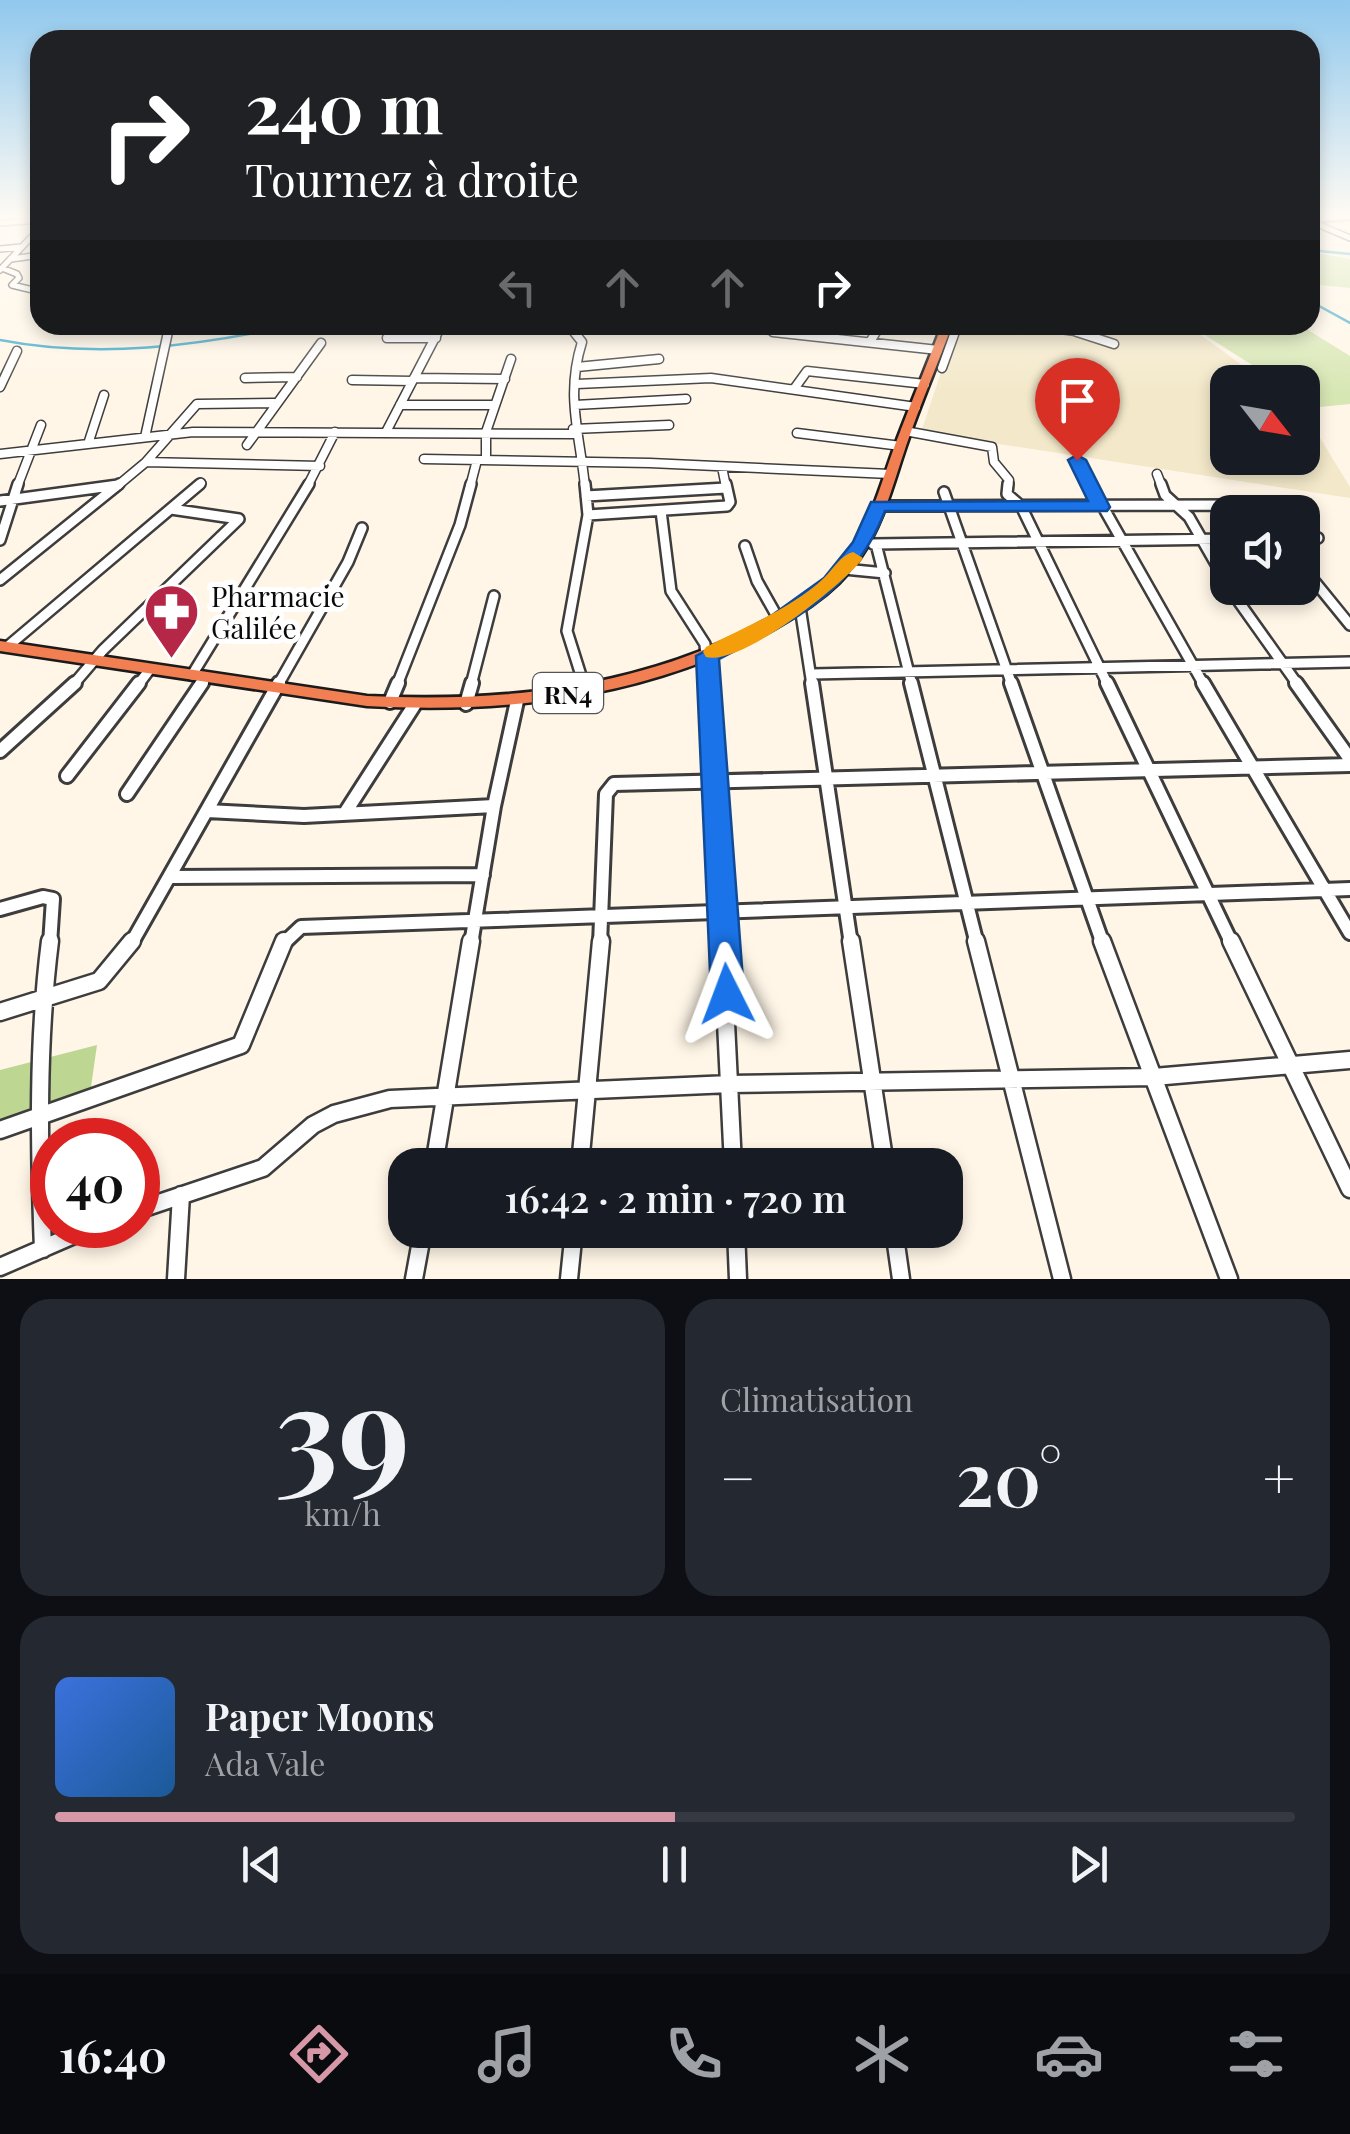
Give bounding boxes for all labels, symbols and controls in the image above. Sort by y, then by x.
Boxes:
text: 240 m [245,58,443,152]
icon: right [80,70,210,200]
text: Tournez à droite [245,148,579,208]
icon: left [490,260,545,315]
icon: ahead [595,260,650,315]
icon: ahead [700,260,755,315]
icon: right [805,260,860,315]
pin [1035,358,1120,461]
north arrow [1210,365,1320,475]
map controls [1210,365,1320,605]
icon: arrive [1050,373,1105,428]
button: sound [1210,495,1320,605]
place label: Pharmacie Galilée [211,577,345,646]
pharmacy icon: Pharmacie Galilée [142,581,202,660]
road number: RN4 [533,673,603,713]
position arrow [675,942,779,1046]
speed limit sign: 40 [30,1118,160,1248]
text: 16:42 · 2 min · 720 m [505,1172,846,1223]
text: 39 [275,1339,410,1513]
text: Climatisation [720,1377,913,1420]
text: 20° [956,1426,1062,1526]
text: − [720,1439,756,1513]
text: + [1263,1439,1295,1513]
text: km/h [304,1491,381,1534]
text: Paper Moons [205,1690,434,1741]
text: Ada Vale [205,1741,325,1784]
icon: previous [234,1837,289,1892]
icon: pause [647,1837,702,1892]
icon: next [1061,1837,1116,1892]
icon: directions [284,2019,354,2089]
icon: music [472,2019,542,2089]
icon: phone [659,2019,729,2089]
icon: climate [847,2019,917,2089]
icon: car [1034,2019,1104,2089]
icon: filters [1221,2019,1291,2089]
text: 16:40 [59,2024,167,2084]

